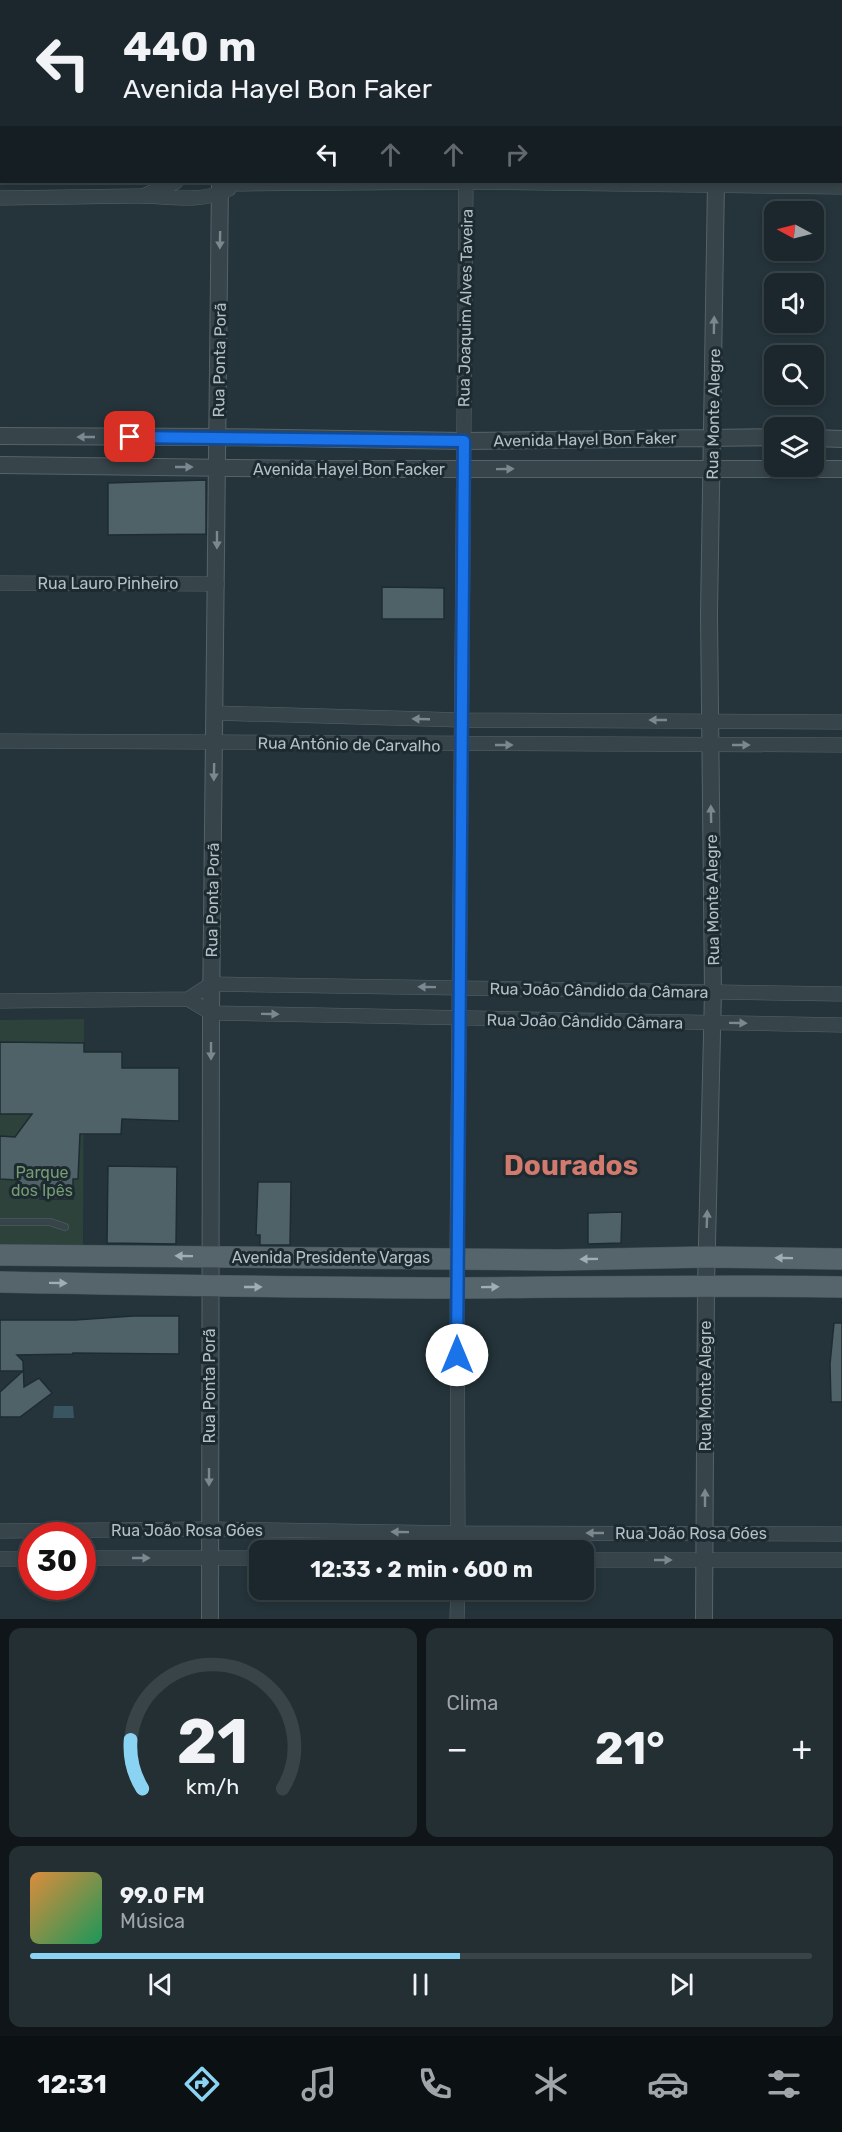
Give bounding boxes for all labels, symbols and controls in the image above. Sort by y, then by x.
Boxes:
text: 440 m [123,22,256,72]
icon: left [24,24,102,102]
text: Avenida Hayel Bon Faker [123,73,432,105]
icon: left [311,138,344,171]
icon: ahead [374,138,407,171]
icon: ahead [437,138,470,171]
icon: right [500,138,533,171]
north arrow [764,201,824,261]
map controls [764,201,824,477]
street label: Rua Joaquim Alves Taveira [454,209,477,407]
one-way arrow [215,230,225,249]
button: sound [764,273,824,333]
street label: Rua Ponta Porã [209,302,230,418]
one-way arrow [709,315,719,334]
button: search [764,345,824,405]
street label: Rua Monte Alegre [703,348,724,480]
pin [104,411,155,462]
button: layers [764,417,824,477]
icon: arrive [113,420,146,453]
street label: Avenida Hayel Bon Faker [493,428,677,451]
one-way arrow [76,432,95,442]
street label: Avenida Hayel Bon Facker [253,460,445,479]
one-way arrow [175,462,194,472]
one-way arrow [496,464,515,474]
one-way arrow [212,530,222,549]
street label: Rua Lauro Pinheiro [38,574,178,593]
one-way arrow [411,714,430,723]
one-way arrow [648,715,667,725]
street label: Rua Antônio de Carvalho [257,733,441,756]
one-way arrow [494,740,513,750]
one-way arrow [731,740,750,750]
one-way arrow [209,762,219,781]
one-way arrow [706,804,716,823]
street label: Rua Monte Alegre [702,834,723,966]
street label: Rua Ponta Porã [202,842,223,958]
street label: Rua João Cândido da Câmara [489,979,709,1002]
one-way arrow [417,982,436,991]
one-way arrow [260,1009,279,1019]
street label: Rua João Cândido Câmara [487,1010,683,1033]
one-way arrow [728,1019,747,1028]
one-way arrow [206,1041,216,1060]
district label: Dourados [504,1149,638,1182]
park label: Parque dos Ipês [11,1163,73,1200]
one-way arrow [703,1209,712,1228]
street label: Avenida Presidente Vargas [232,1248,430,1267]
one-way arrow [174,1251,193,1261]
one-way arrow [774,1253,793,1263]
one-way arrow [579,1254,598,1264]
one-way arrow [49,1278,68,1288]
one-way arrow [244,1282,263,1291]
one-way arrow [481,1283,500,1292]
street label: Rua Monte Alegre [696,1320,715,1452]
position arrow [425,1323,489,1387]
street label: Rua Ponta Porã [200,1329,219,1443]
one-way arrow [204,1467,214,1486]
one-way arrow [700,1488,710,1507]
street label: Rua João Rosa Góes [111,1521,263,1540]
speed limit sign: 30 [18,1522,96,1600]
street label: Rua João Rosa Góes [615,1524,767,1543]
one-way arrow [390,1528,409,1537]
one-way arrow [585,1528,604,1538]
one-way arrow [131,1553,150,1563]
one-way arrow [653,1555,672,1565]
text: 12:33 · 2 min · 600 m [310,1556,533,1583]
text: Clima [447,1691,498,1715]
text: 21 [177,1705,249,1779]
text: 21° [595,1722,665,1775]
text: − [447,1729,468,1768]
text: + [791,1729,812,1768]
text: km/h [186,1775,240,1800]
text: 99.0 FM [120,1882,205,1909]
text: Música [120,1909,185,1933]
icon: previous [144,1968,177,2001]
icon: pause [404,1968,437,2001]
icon: next [665,1968,698,2001]
icon: directions [181,2063,223,2105]
icon: music [298,2063,340,2105]
icon: phone [414,2063,456,2105]
icon: climate [530,2063,572,2105]
icon: car [647,2063,689,2105]
icon: filters [763,2063,805,2105]
text: 12:31 [37,2068,107,2100]

